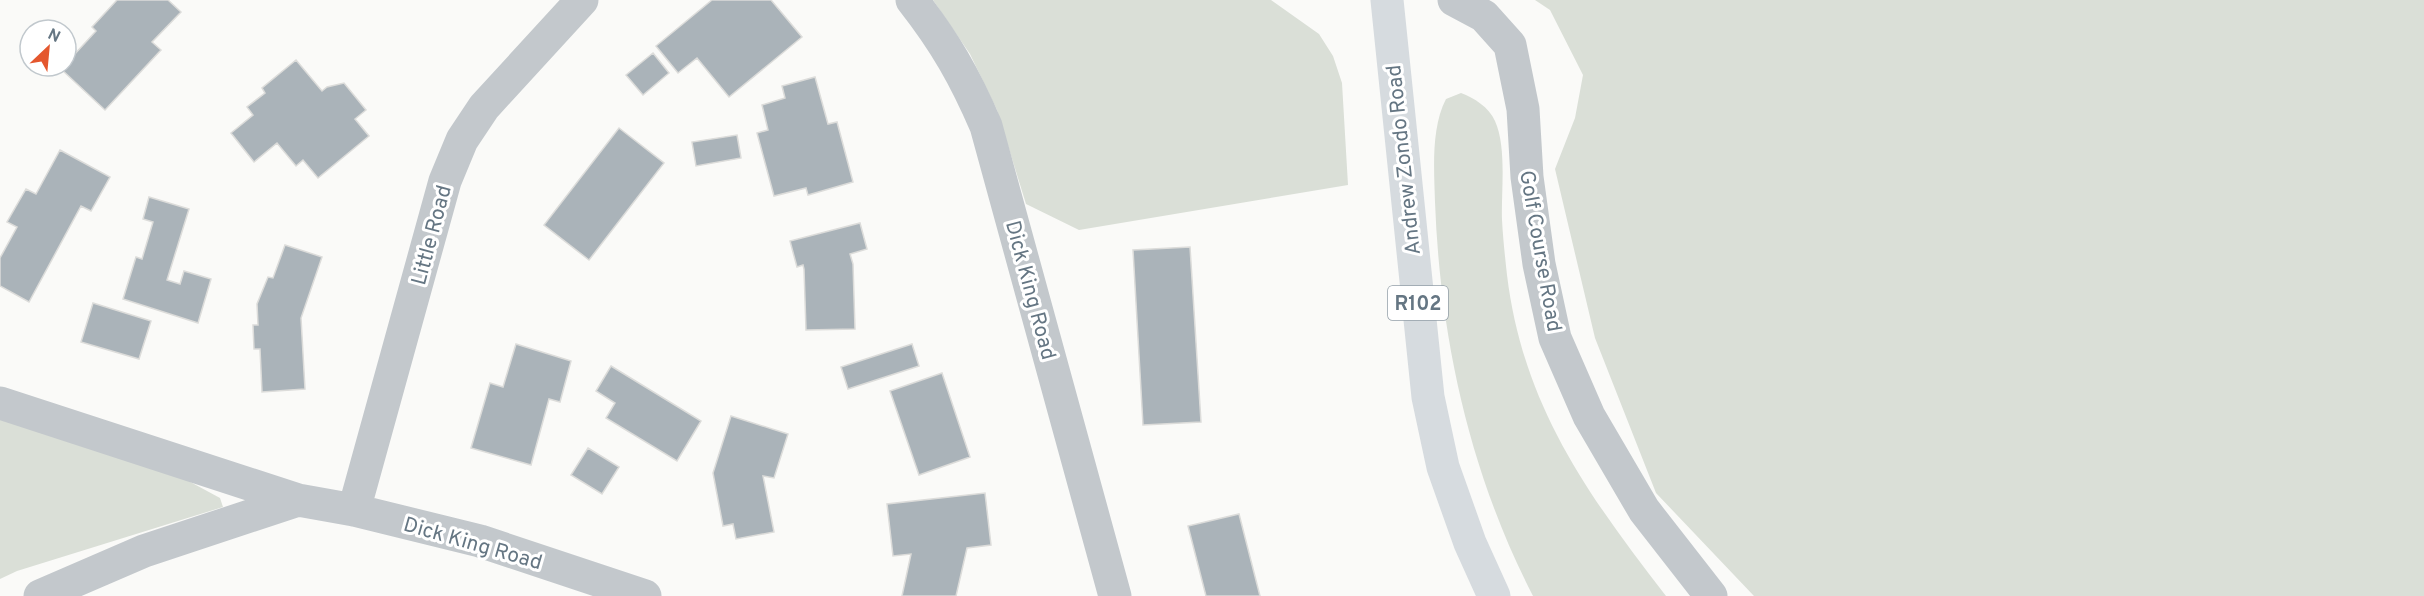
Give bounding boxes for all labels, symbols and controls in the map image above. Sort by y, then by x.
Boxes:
north arrow [18,18,78,78]
text: N [44,25,63,48]
street label: Andrew Zondo Road [1381,63,1428,256]
street label: Golf Course Road [1512,168,1567,334]
street label: Little Road [406,182,459,288]
street label: Dick King Road [998,218,1061,363]
road number: R102 [1388,286,1448,320]
street label: Dick King Road [400,512,545,577]

